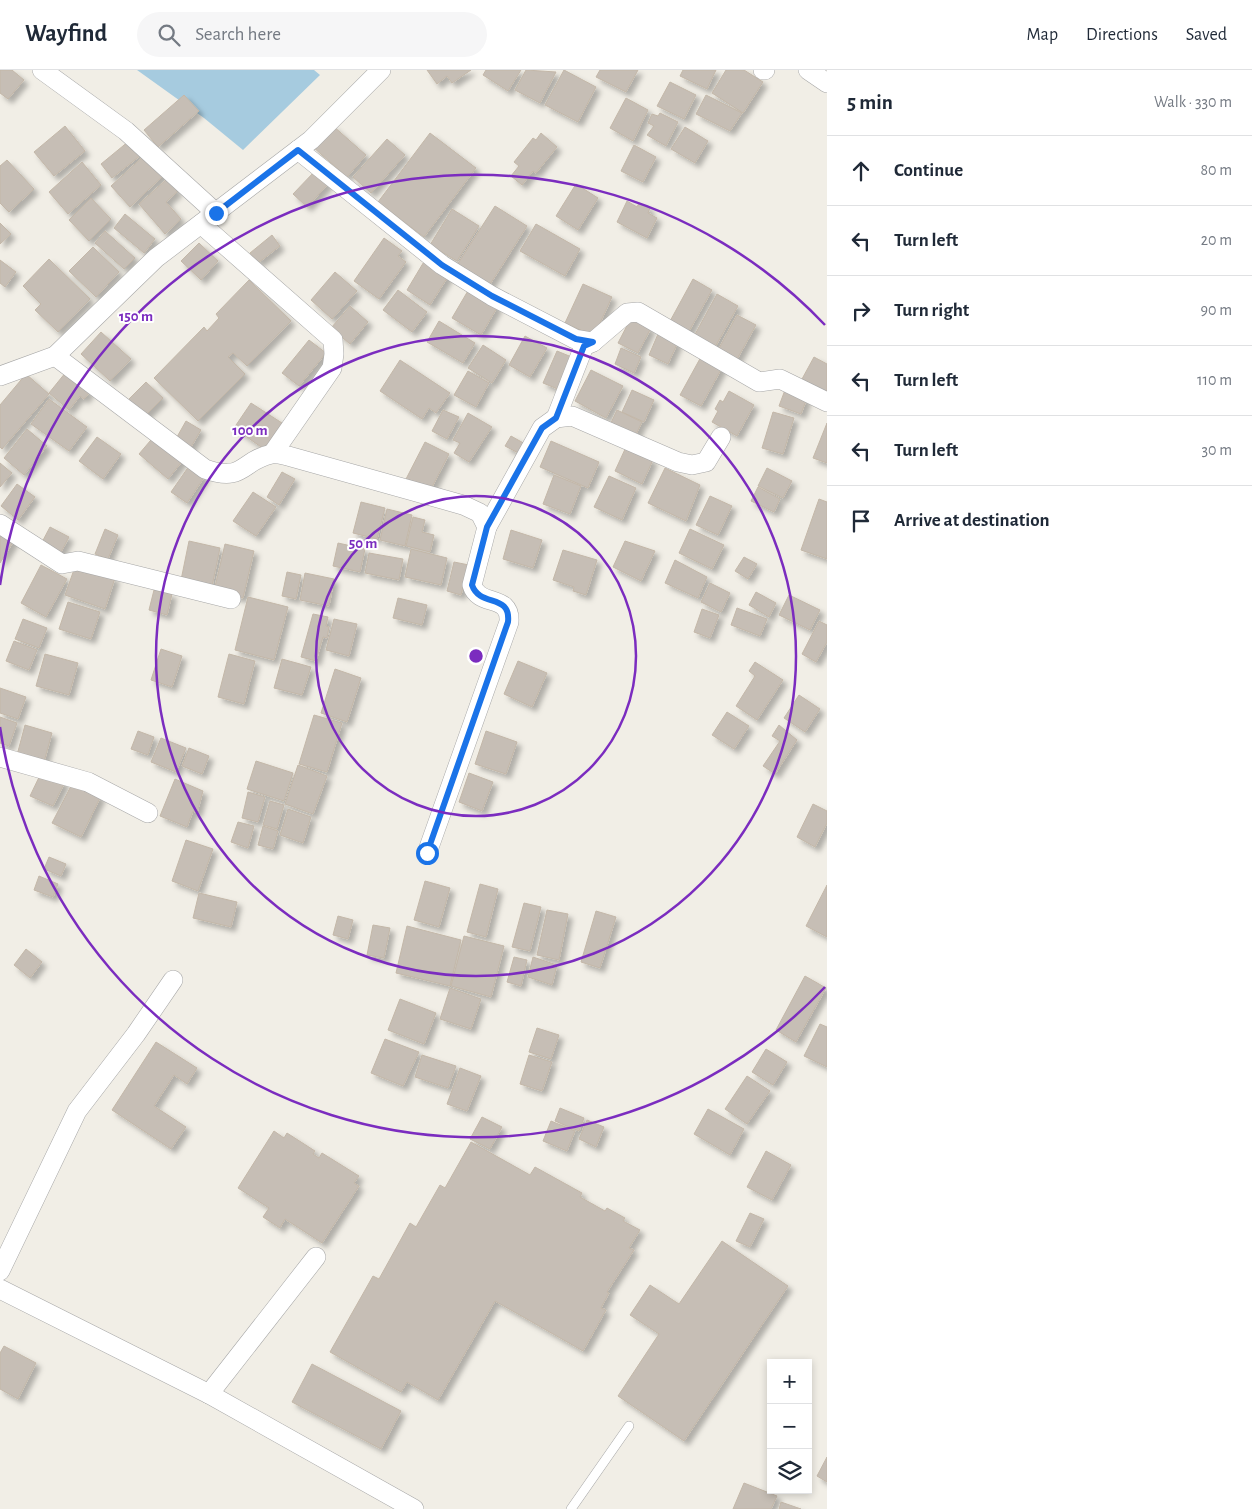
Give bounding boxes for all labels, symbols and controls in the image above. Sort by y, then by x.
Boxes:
search box [137,12,487,57]
icon: search [155,21,183,49]
text: Wayfind [25,22,107,46]
text: Search here [195,25,281,44]
text: Map [1027,26,1058,44]
text: Directions [1086,26,1158,44]
text: Saved [1186,26,1227,44]
text: 5 min [847,92,893,113]
text: Walk · 330 m [1154,94,1232,110]
icon: ahead [847,157,875,185]
text: Continue [894,161,963,180]
text: 80 m [1201,162,1232,178]
route end [205,202,228,225]
icon: left [847,227,875,255]
text: Turn left [894,231,958,250]
text: 20 m [1201,232,1232,248]
icon: right [847,297,875,325]
text: Turn right [894,301,969,320]
text: 90 m [1201,302,1232,318]
text: 150 m [119,309,153,324]
icon: left [847,367,875,395]
text: Turn left [894,371,958,390]
text: 110 m [1197,372,1232,388]
text: 100 m [232,423,268,438]
icon: left [847,437,875,465]
text: Turn left [894,441,958,460]
text: 30 m [1202,442,1232,458]
icon: arrive [847,507,875,535]
text: Arrive at destination [894,511,1050,530]
text: 50 m [349,536,377,551]
centre of rings [467,647,485,665]
route start [416,842,439,865]
map controls [767,1359,812,1494]
button: + [767,1359,812,1404]
button: − [767,1404,812,1449]
button: layers [767,1449,812,1494]

